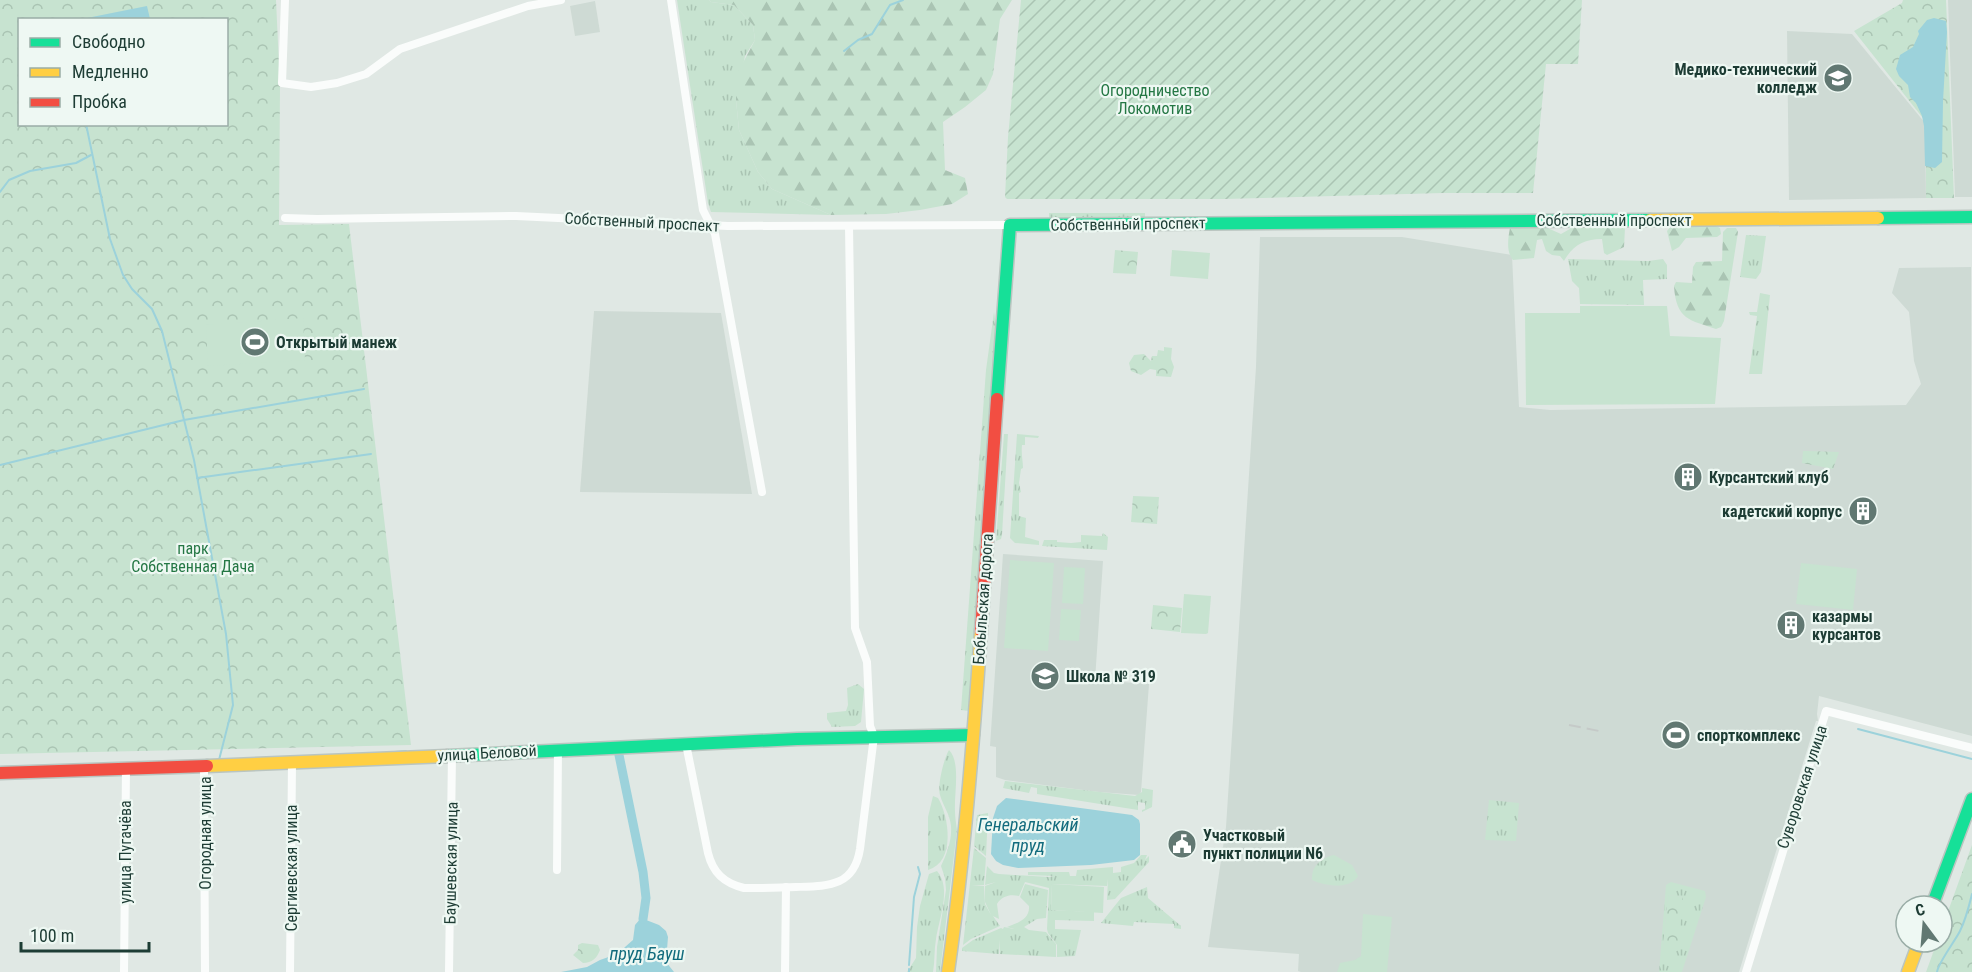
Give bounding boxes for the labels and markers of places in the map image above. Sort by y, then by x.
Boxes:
place label: Медико-технический колледж [1674,60,1817,97]
school or university icon: Медико-технический колледж [1822,62,1854,94]
sports icon: Открытый манеж [239,326,271,358]
place label: Открытый манеж [276,333,397,352]
building icon: Курсантский клуб [1672,461,1704,493]
place label: Курсантский клуб [1709,468,1829,487]
building icon: кадетский корпус [1847,495,1879,527]
place label: кадетский корпус [1722,502,1842,521]
place label: казармы курсантов [1812,607,1881,644]
building icon: казармы курсантов [1775,609,1807,641]
school or university icon: Школа № 319 [1029,660,1061,692]
place label: Школа № 319 [1066,667,1156,686]
sports icon: спорткомплекс [1660,719,1692,751]
place label: спорткомплекс [1697,726,1800,745]
place label: Участковый пункт полиции N6 [1203,826,1323,863]
public building icon: Участковый пункт полиции N6 [1166,828,1198,860]

